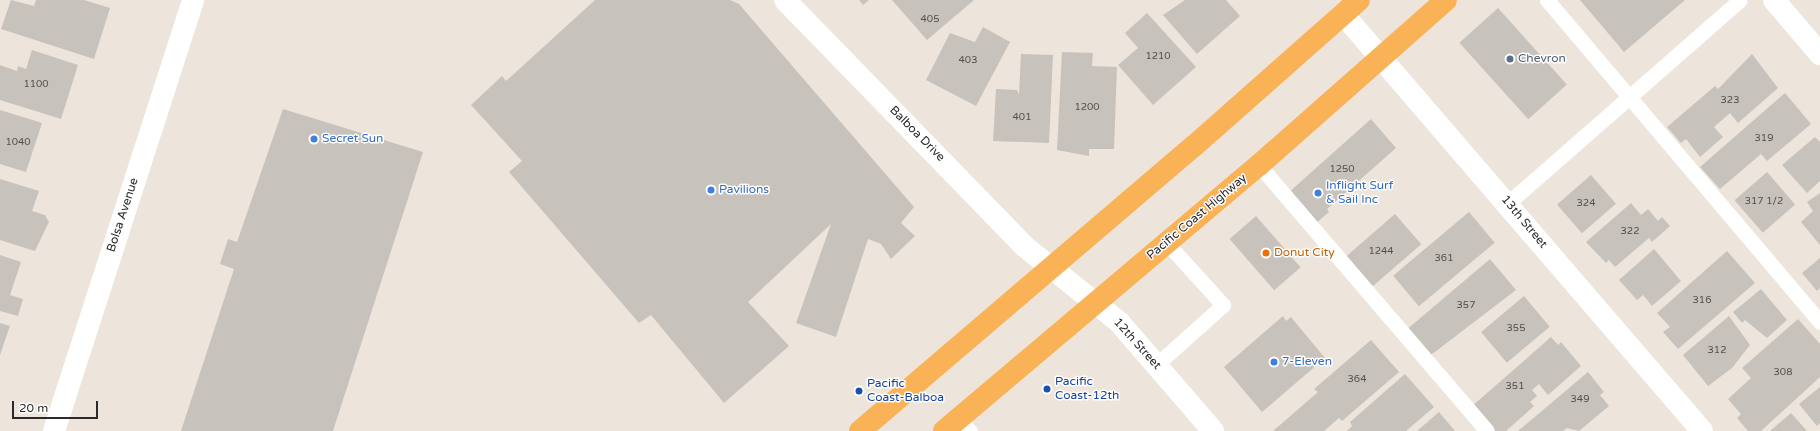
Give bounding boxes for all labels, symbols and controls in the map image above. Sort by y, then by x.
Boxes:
house number: 405 [921,14,939,26]
house number: 1210 [1145,51,1171,63]
place label: Chevron [1518,52,1566,66]
marker: Chevron [1505,54,1515,64]
house number: 403 [959,55,977,67]
house number: 1100 [23,79,49,91]
house number: 323 [1721,95,1739,107]
house number: 1200 [1074,102,1100,114]
street label: Balboa Drive [886,103,948,165]
house number: 401 [1013,112,1031,124]
place label: Secret Sun [322,132,383,146]
house number: 319 [1755,133,1773,145]
marker: Secret Sun [309,134,319,144]
house number: 1040 [5,137,31,149]
house number: 1250 [1329,164,1355,176]
street label: Pacific Coast Highway [1144,171,1250,263]
street label: Bolsa Avenue [104,176,142,254]
place label: Inflight Surf & Sail Inc [1326,179,1393,207]
place label: Pavilions [719,183,769,197]
marker: Pavilions [706,185,716,195]
marker: Inflight Surf & Sail Inc [1313,188,1323,198]
street label: 13th Street [1498,193,1550,251]
house number: 317 1/2 [1745,196,1783,208]
house number: 324 [1577,198,1595,210]
house number: 322 [1621,226,1639,238]
place label: Donut City [1274,246,1335,260]
house number: 1244 [1368,246,1394,258]
marker: Donut City [1261,248,1271,258]
house number: 361 [1435,253,1453,265]
house number: 316 [1693,295,1711,307]
house number: 357 [1457,300,1475,312]
street label: 12th Street [1110,315,1164,373]
house number: 355 [1507,323,1525,335]
house number: 312 [1708,345,1726,357]
place label: 7-Eleven [1282,355,1332,369]
marker: 7-Eleven [1269,357,1279,367]
house number: 308 [1774,367,1792,379]
house number: 364 [1348,374,1366,386]
place label: Pacific Coast-12th [1055,375,1119,403]
place label: Pacific Coast-Balboa [867,377,944,405]
house number: 351 [1506,381,1524,393]
marker: Pacific Coast-12th [1042,384,1052,394]
marker: Pacific Coast-Balboa [854,386,864,396]
scale bar [14,393,100,419]
house number: 349 [1571,394,1589,406]
text: 20 m [19,401,48,415]

